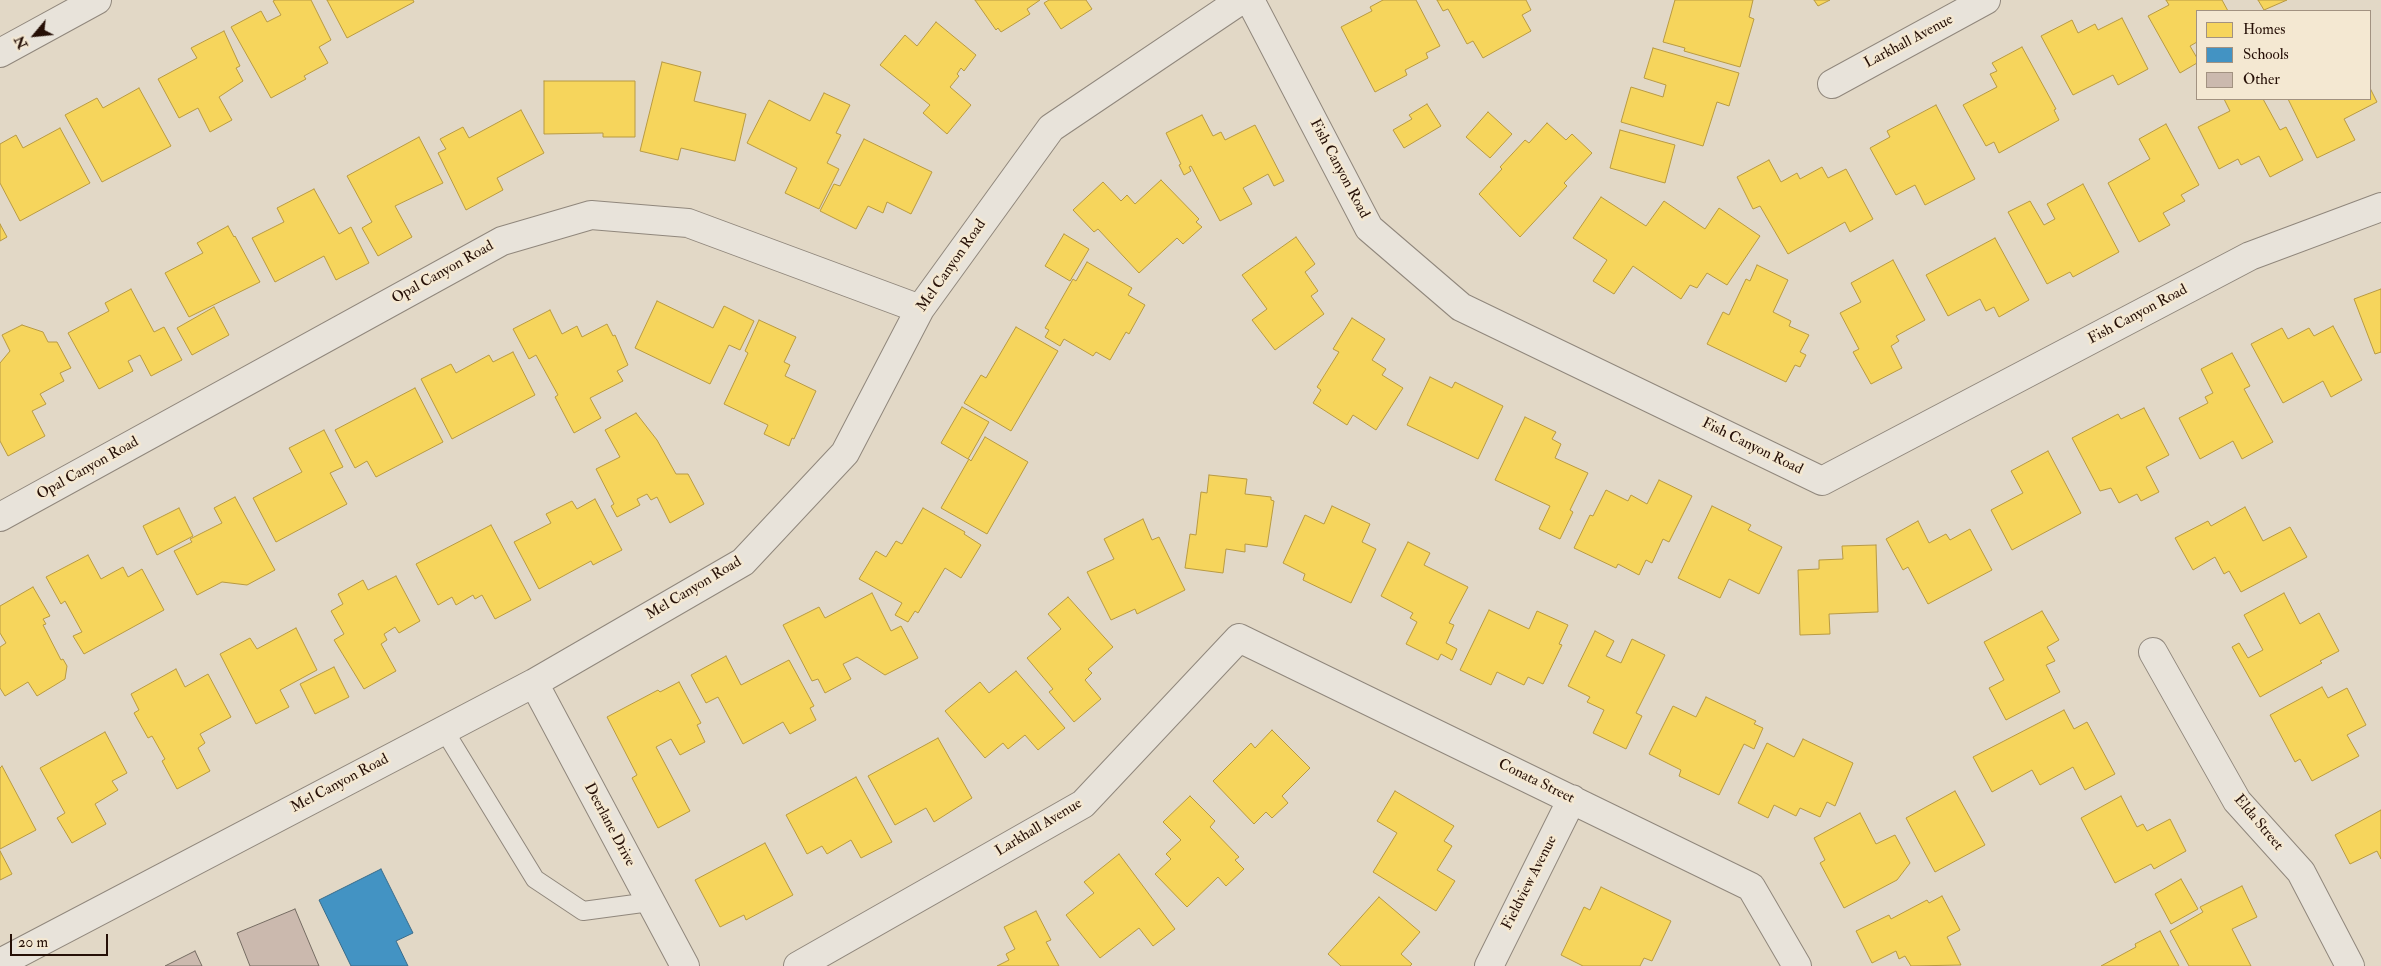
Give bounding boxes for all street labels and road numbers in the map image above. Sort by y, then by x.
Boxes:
street label: Larkhall Avenue [1862,11,1956,73]
street label: Fish Canyon Road [1305,116,1373,222]
street label: Mel Canyon Road [914,217,990,315]
street label: Opal Canyon Road [389,238,497,308]
street label: Fish Canyon Road [2085,281,2191,349]
street label: Fish Canyon Road [1699,415,1805,479]
street label: Opal Canyon Road [34,434,142,504]
street label: Mel Canyon Road [643,553,745,625]
street label: Mel Canyon Road [288,751,392,817]
street label: Conata Street [1495,756,1577,808]
street label: Deerlane Drive [580,780,638,870]
street label: Elda Street [2229,791,2287,855]
street label: Larkhall Avenue [992,795,1086,861]
street label: Fieldview Avenue [1499,833,1561,933]

